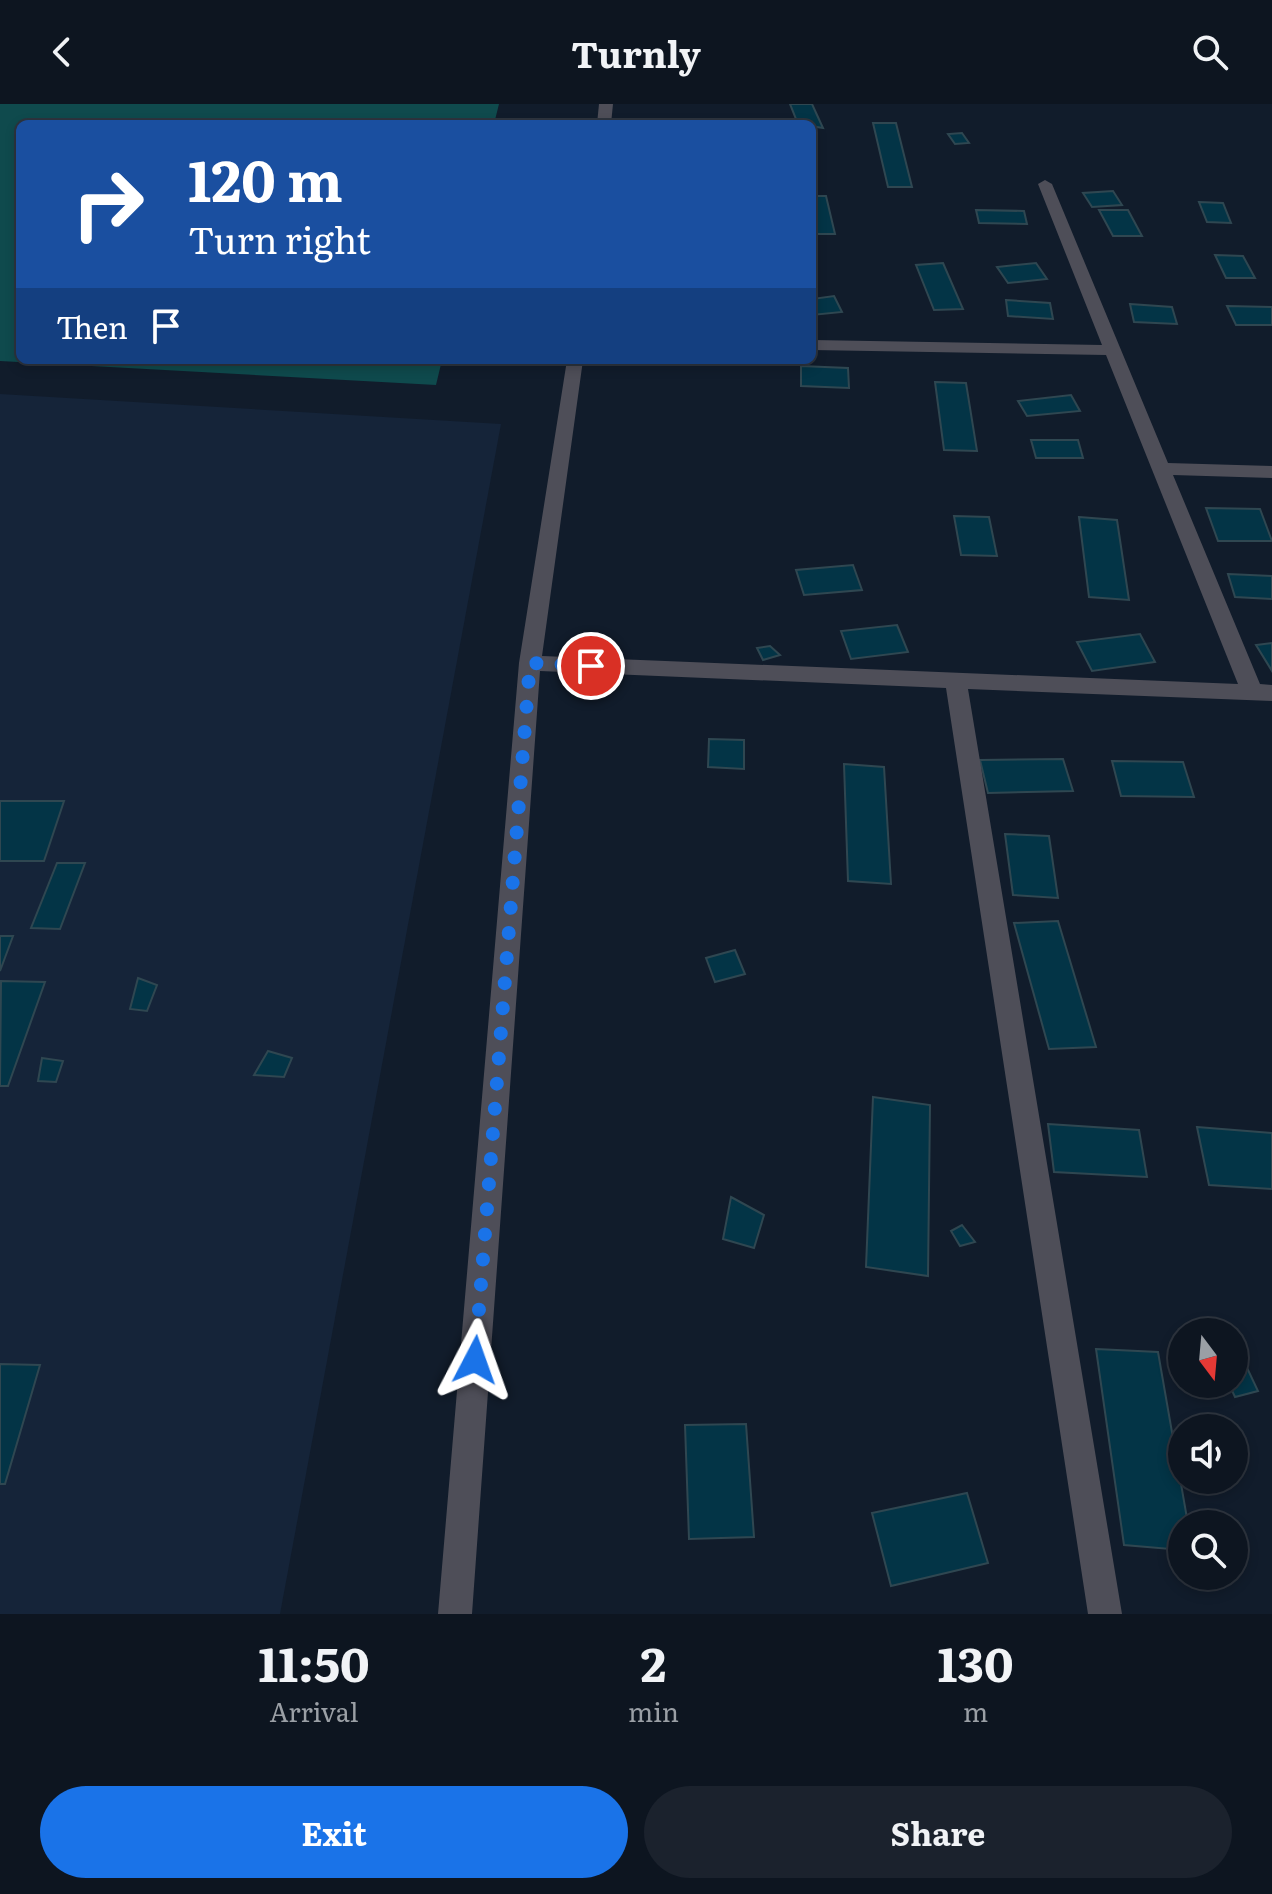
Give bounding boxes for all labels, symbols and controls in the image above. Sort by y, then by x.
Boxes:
text: Turnly [571,26,701,79]
icon: back [40,30,84,74]
icon: search [1188,30,1232,74]
text: 120 m [188,136,343,219]
icon: right [56,152,160,256]
text: Turn right [188,212,371,265]
text: Then [56,304,128,348]
icon: arrive [144,304,188,348]
pin [557,632,625,700]
icon: arrive [569,644,613,688]
position arrow [433,1318,517,1402]
north arrow [1168,1318,1248,1398]
map controls [1168,1318,1248,1590]
button: sound [1168,1414,1248,1494]
button: search [1168,1510,1248,1590]
text: 11:50 [258,1626,370,1697]
text: 2 [641,1626,666,1697]
text: 130 [937,1626,1014,1697]
text: Arrival [270,1691,358,1730]
text: min [628,1691,679,1730]
text: m [963,1691,988,1730]
button: Exit [40,1786,628,1878]
button: Share [644,1786,1232,1878]

